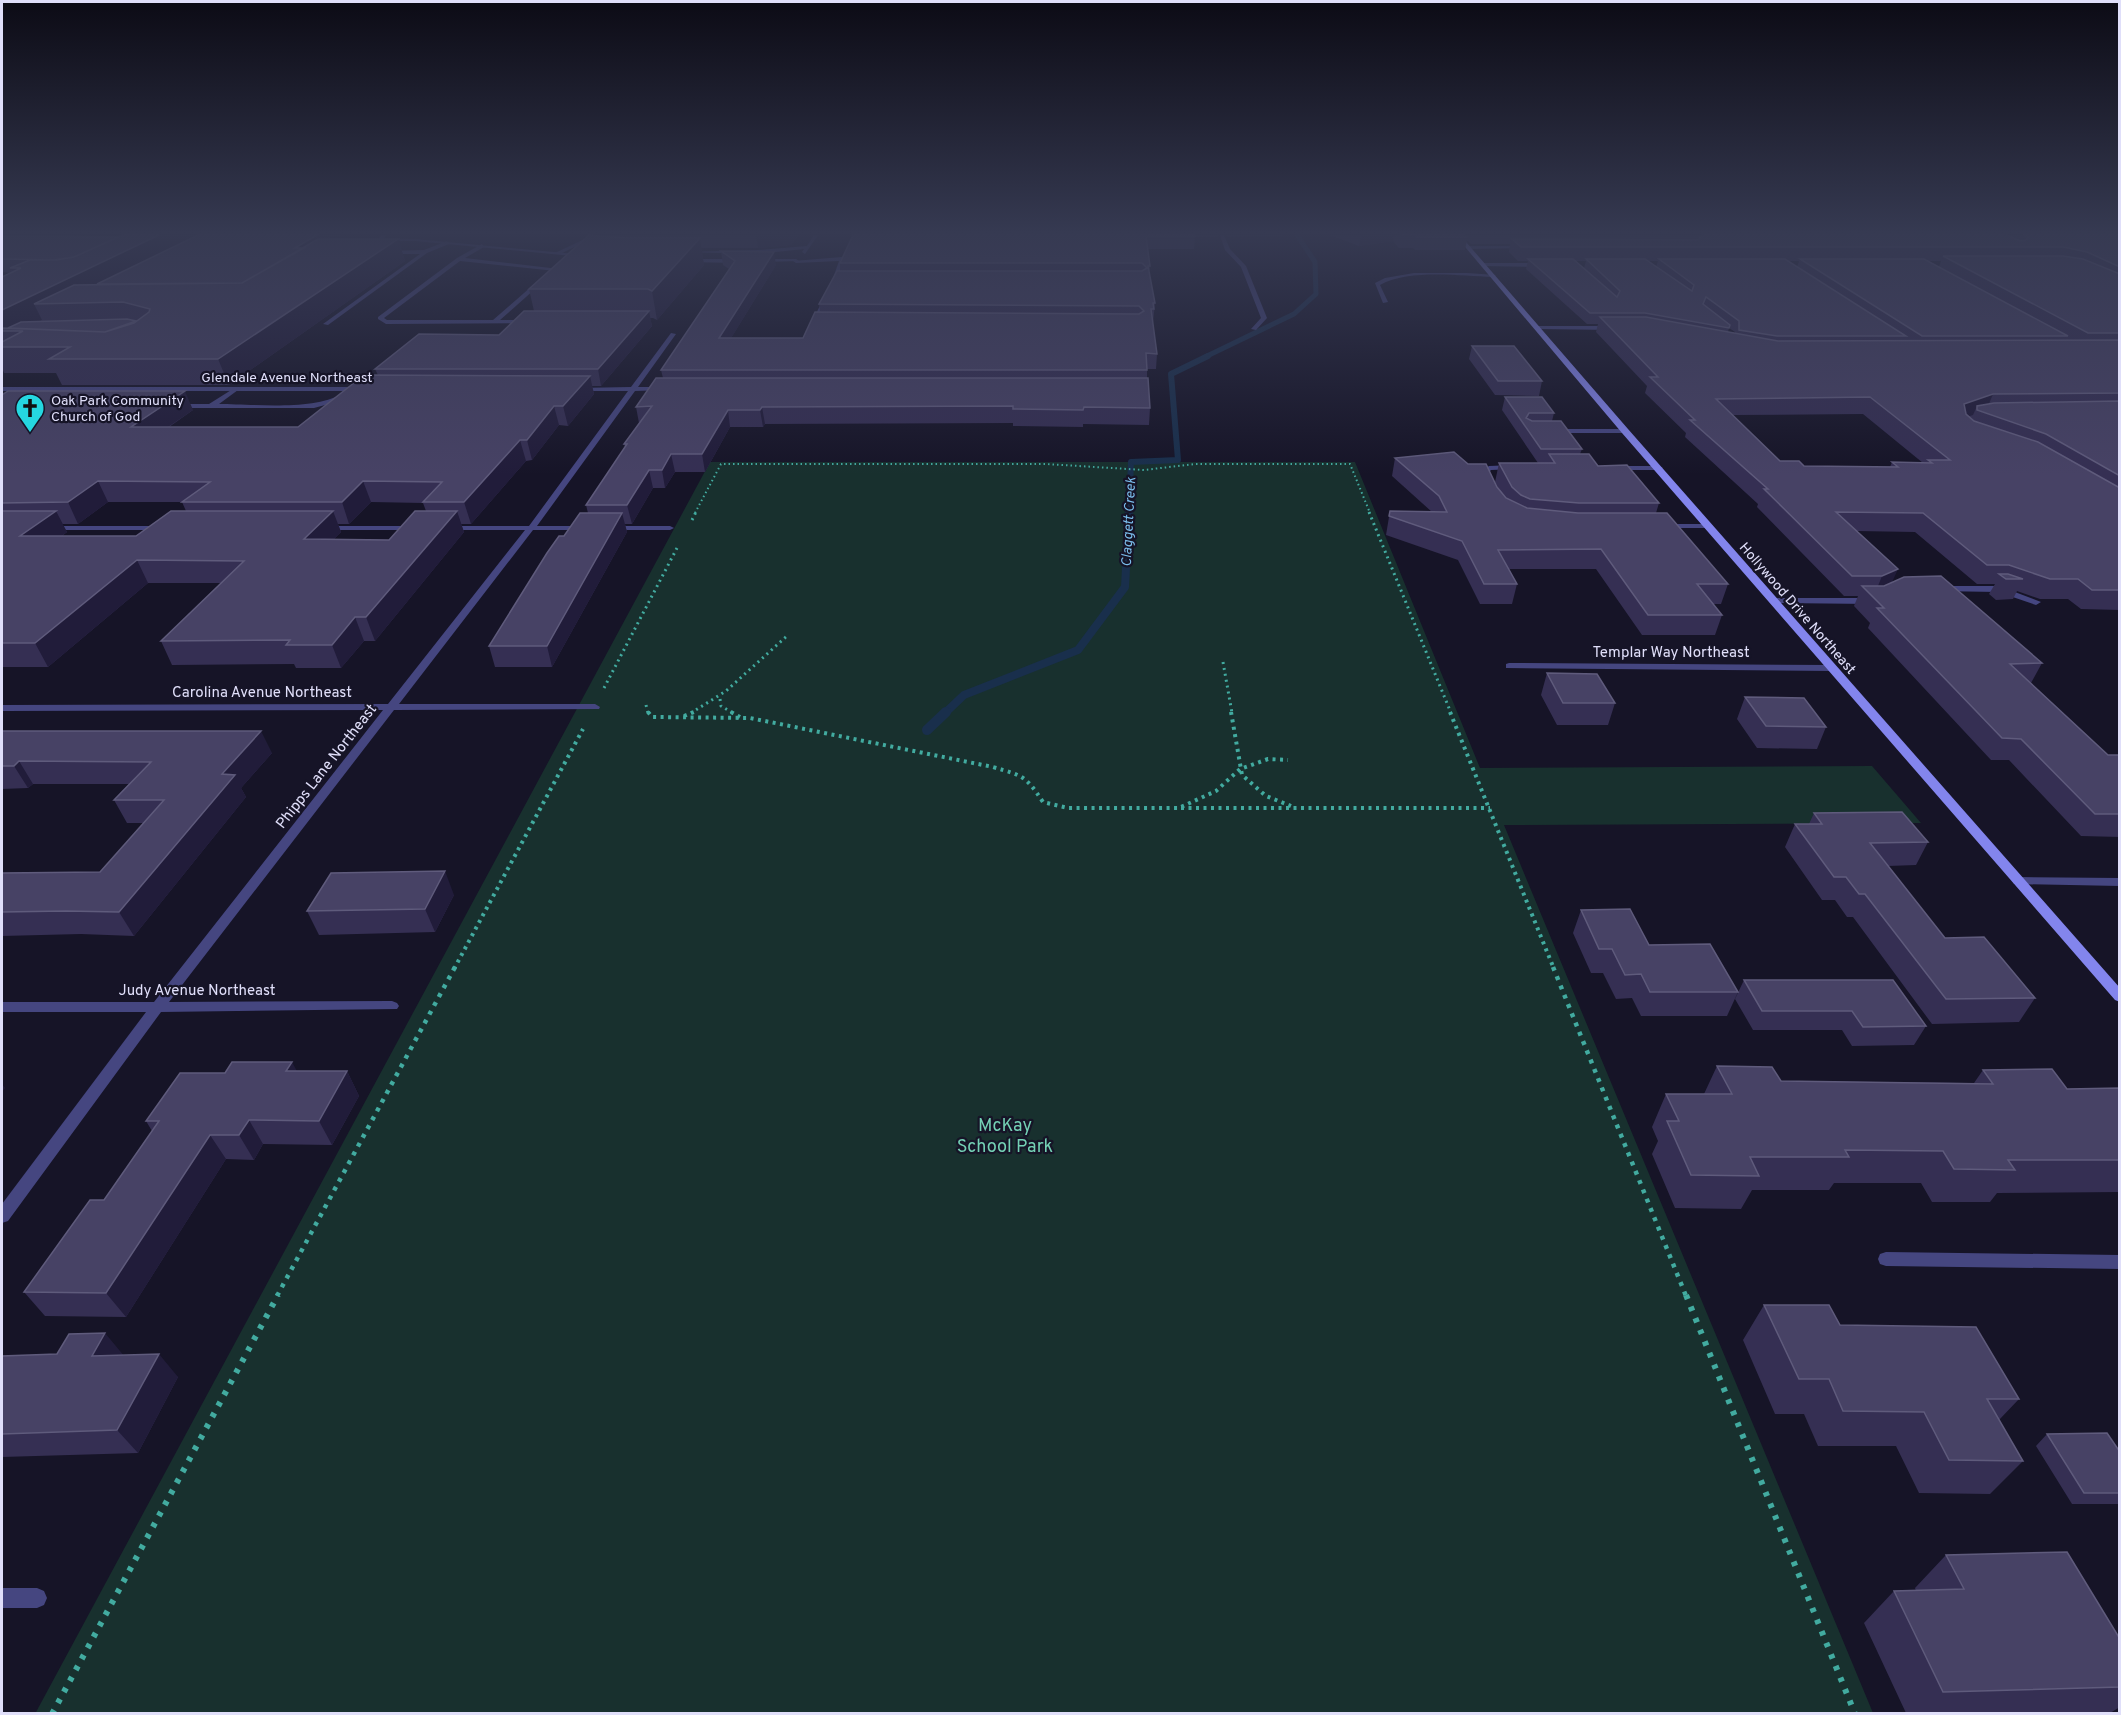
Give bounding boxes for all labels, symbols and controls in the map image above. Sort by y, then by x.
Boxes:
street label: Glendale Avenue Northeast [201,370,373,387]
church icon: Oak Park Community Church of God [14,392,46,434]
place label: Oak Park Community Church of God [51,393,184,426]
water label: Claggett Creek [1119,476,1140,567]
street label: Hollywood Drive Northeast [1735,540,1859,678]
street label: Templar Way Northeast [1592,644,1750,663]
street label: Carolina Avenue Northeast [172,684,352,703]
street label: Phipps Lane Northeast [273,701,382,833]
street label: Judy Avenue Northeast [118,982,276,1001]
park label: McKay School Park [957,1115,1053,1159]

